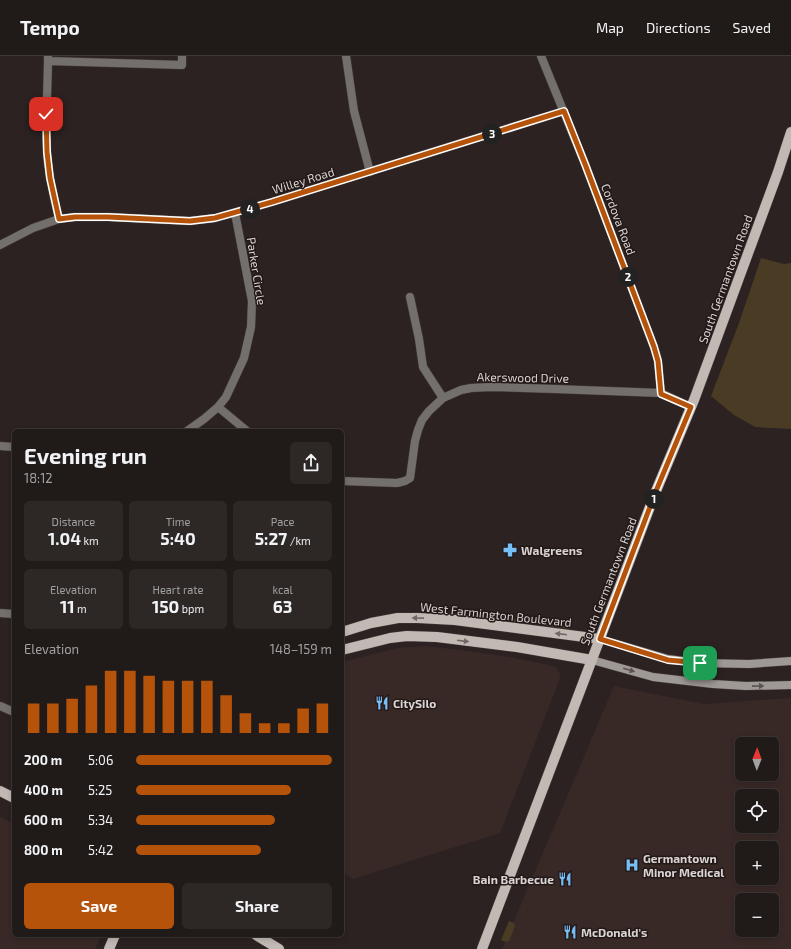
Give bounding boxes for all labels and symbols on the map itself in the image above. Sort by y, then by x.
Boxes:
pin [29,97,63,131]
pin: 3 [482,124,502,144]
street label: Willey Road [270,164,336,196]
street label: Cordova Road [599,181,639,257]
pin: 4 [240,199,260,219]
street label: South Germantown Road [695,213,755,345]
street label: Parker Circle [245,236,269,306]
pin: 2 [618,267,638,287]
street label: Akerswood Drive [477,369,569,385]
pin: 1 [644,489,664,509]
street label: South Germantown Road [577,515,639,647]
pharmacy icon: Walgreens [502,542,518,558]
place label: Walgreens [521,543,582,557]
street label: West Farmington Boulevard [420,599,572,629]
one-way arrow [411,615,424,621]
one-way arrow [555,630,567,637]
one-way arrow [457,638,469,644]
pin [683,646,717,680]
one-way arrow [623,667,635,673]
one-way arrow [752,683,765,689]
restaurant icon: CitySilo [374,695,390,711]
place label: CitySilo [393,696,436,711]
north arrow [735,737,779,781]
place label: Germantown Minor Medical [643,851,724,879]
hospital icon: Germantown Minor Medical [624,857,640,873]
restaurant icon: Bain Barbecue [557,871,573,887]
place label: Bain Barbecue [473,872,554,886]
restaurant icon: McDonald's [562,924,578,940]
place label: McDonald's [581,925,647,939]

